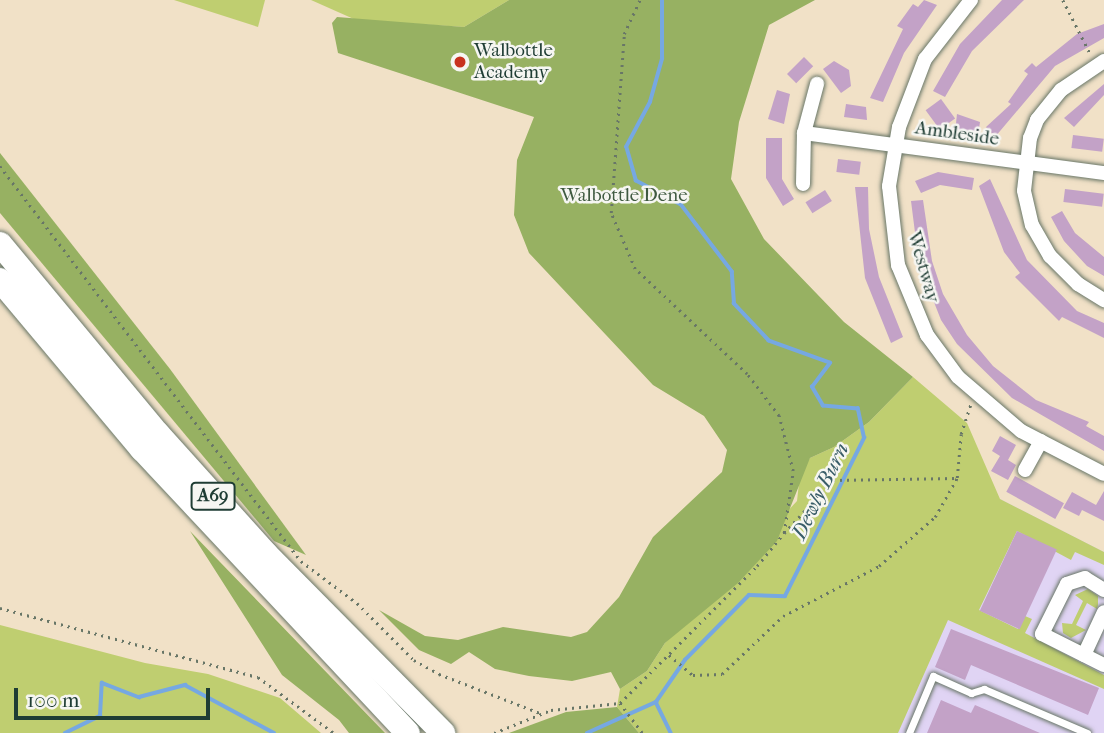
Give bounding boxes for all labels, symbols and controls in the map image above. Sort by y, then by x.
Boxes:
place label: Walbottle Academy [474,40,553,84]
marker: Walbottle Academy [452,54,468,70]
street label: Ambleside [914,117,1000,151]
park label: Walbottle Dene [560,185,688,207]
street label: Westway [902,229,944,305]
water label: Dewly Burn [786,439,854,543]
road number: A69 [190,482,236,510]
scale bar [18,674,214,718]
text: 100 m [27,688,80,712]

